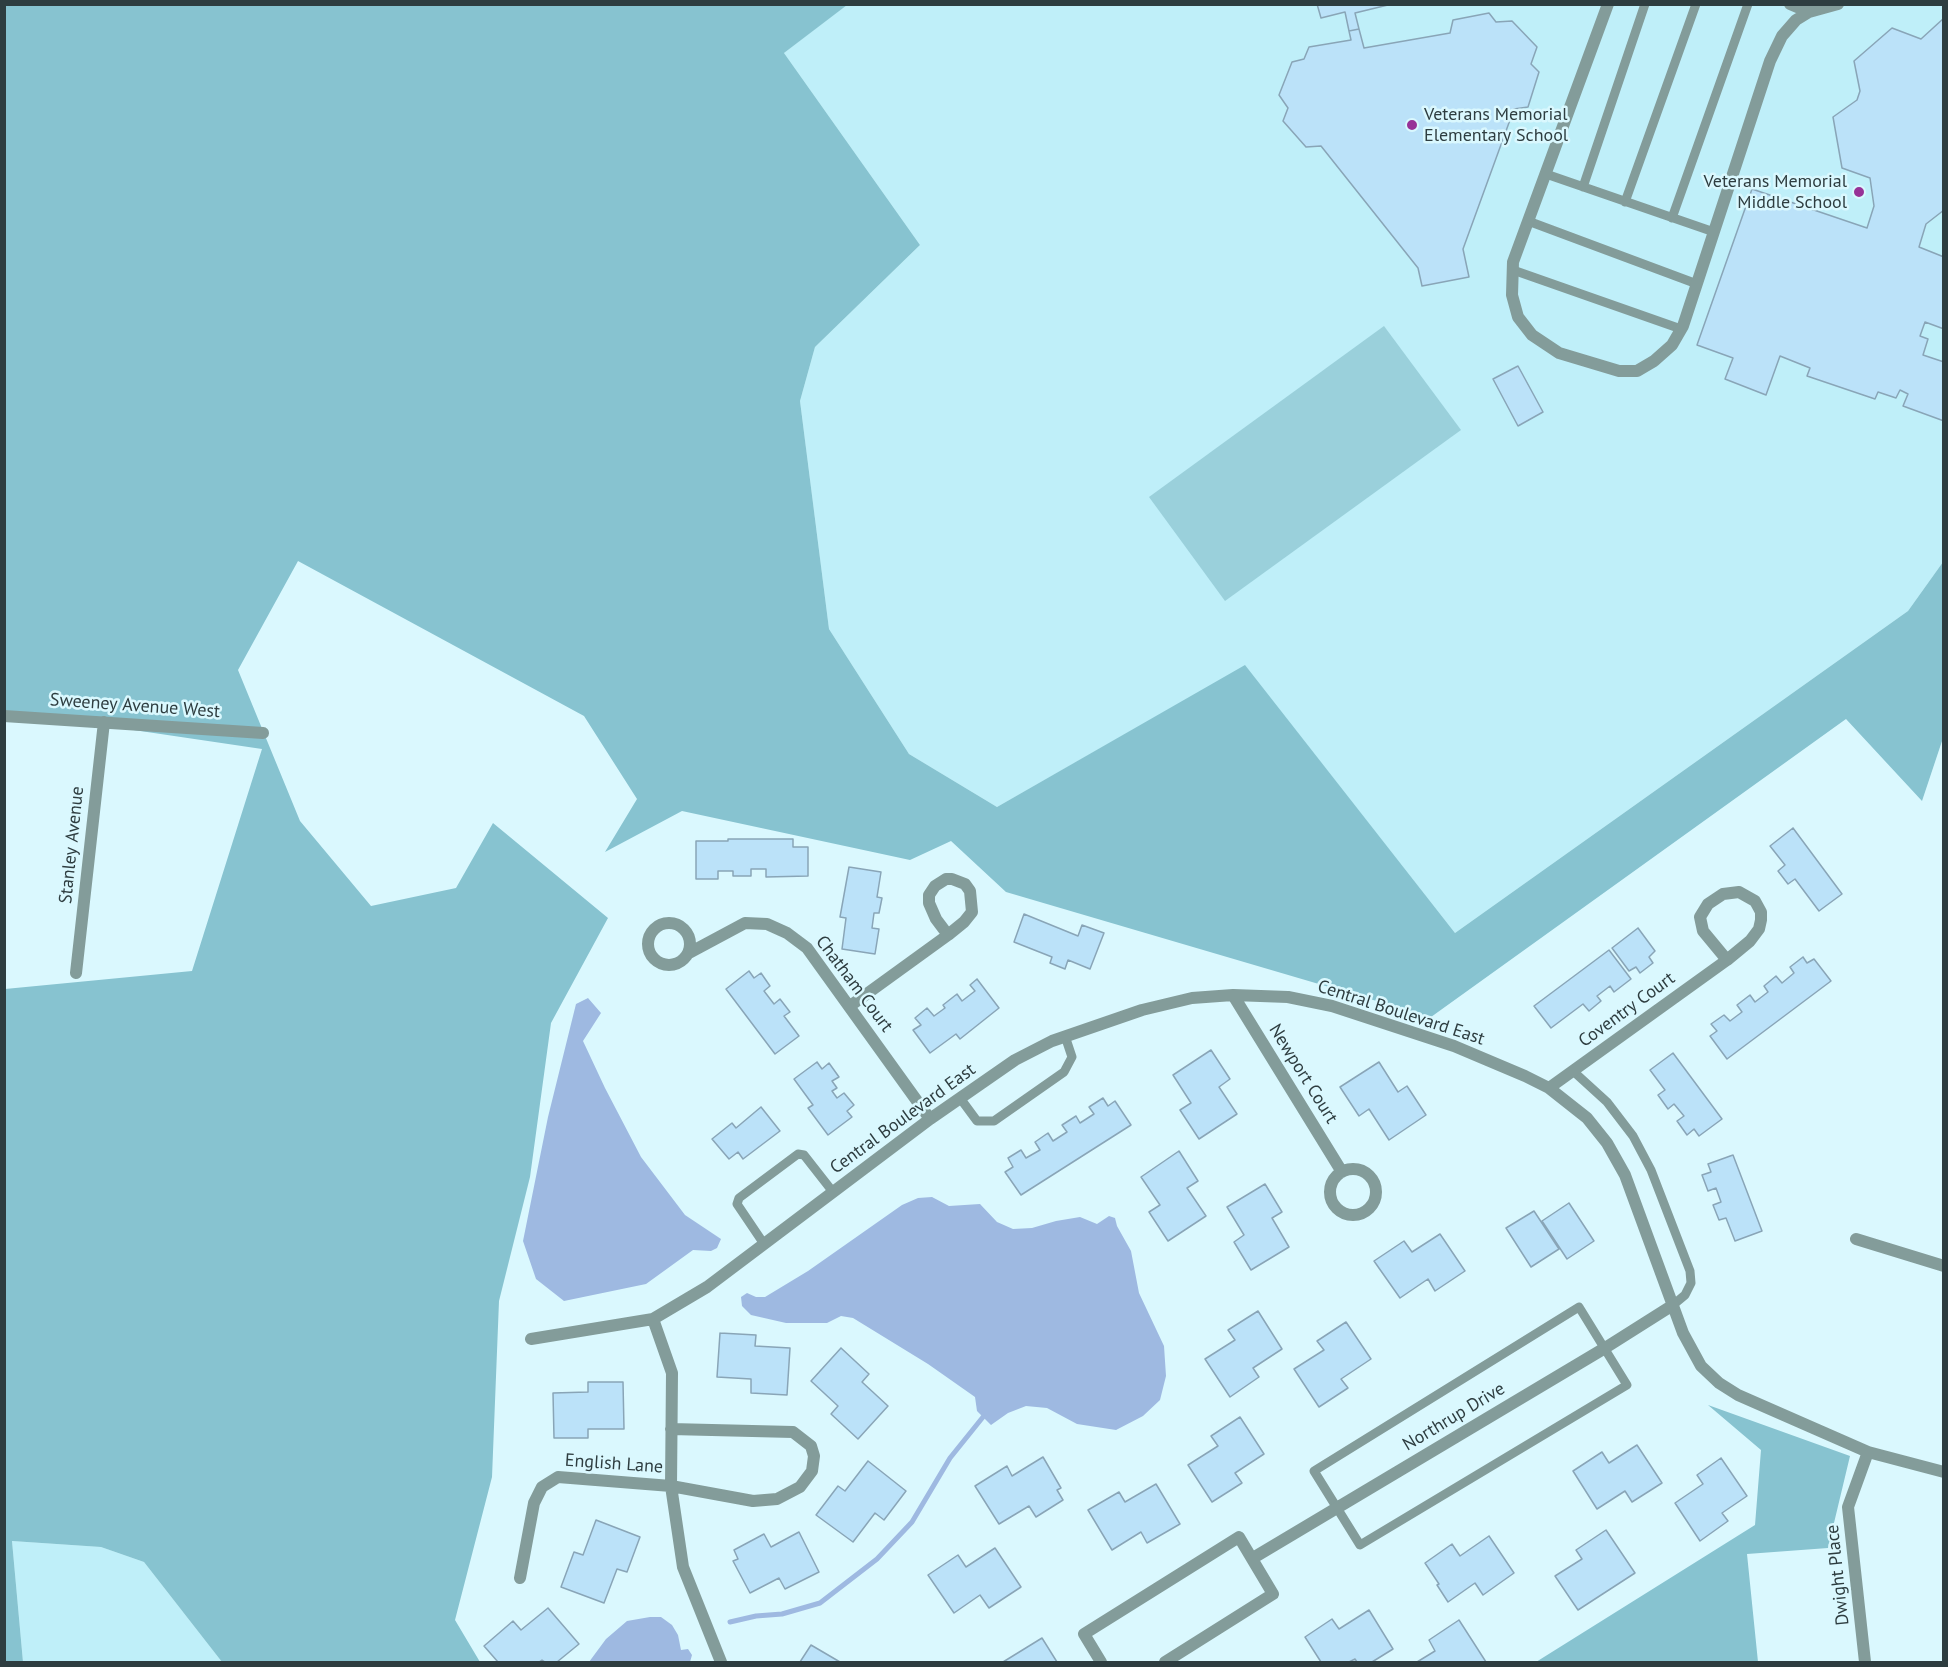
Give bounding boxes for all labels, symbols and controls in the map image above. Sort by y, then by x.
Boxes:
place label: Veterans Memorial Elementary School [1424,104,1568,146]
marker: Veterans Memorial Elementary School [1405,118,1419,132]
place label: Veterans Memorial Middle School [1704,171,1847,213]
marker: Veterans Memorial Middle School [1852,185,1866,199]
street label: Sweeney Avenue West [49,689,221,723]
street label: Stanley Avenue [55,785,89,905]
street label: Chatham Court [811,932,897,1036]
street label: Coventry Court [1575,968,1679,1052]
street label: Central Boulevard East [1315,976,1487,1050]
street label: Newport Court [1264,1020,1342,1128]
street label: Central Boulevard East [826,1059,980,1179]
street label: Northrup Drive [1399,1378,1509,1456]
street label: English Lane [564,1450,664,1478]
street label: Dwight Place [1822,1523,1854,1627]

